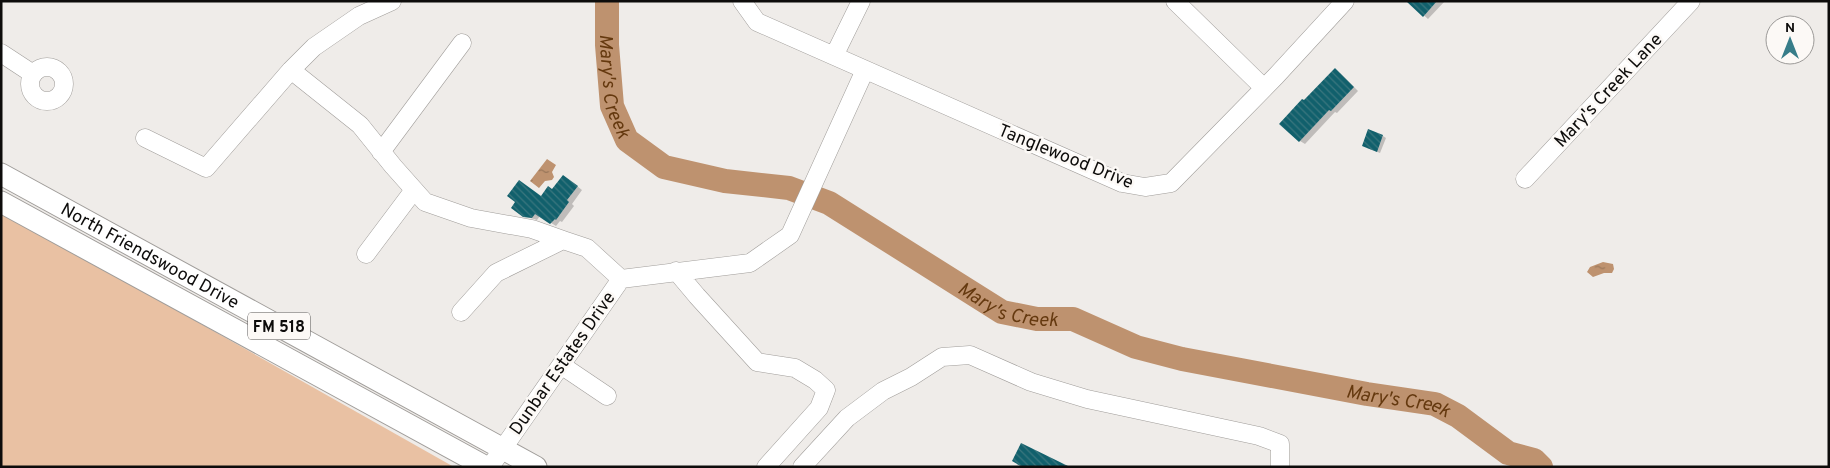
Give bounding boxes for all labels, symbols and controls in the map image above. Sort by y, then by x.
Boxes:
north arrow [1765,15,1815,65]
text: N [1785,20,1795,37]
street label: Mary's Creek Lane [1550,29,1668,153]
water label: Mary's Creek [593,34,635,143]
street label: Tanglewood Drive [994,120,1137,195]
street label: North Friendswood Drive [56,199,243,315]
water label: Mary's Creek [953,277,1058,333]
street label: Dunbar Estates Drive [505,288,621,440]
road number: FM 518 [248,312,310,340]
water label: Mary's Creek [1344,380,1455,424]

